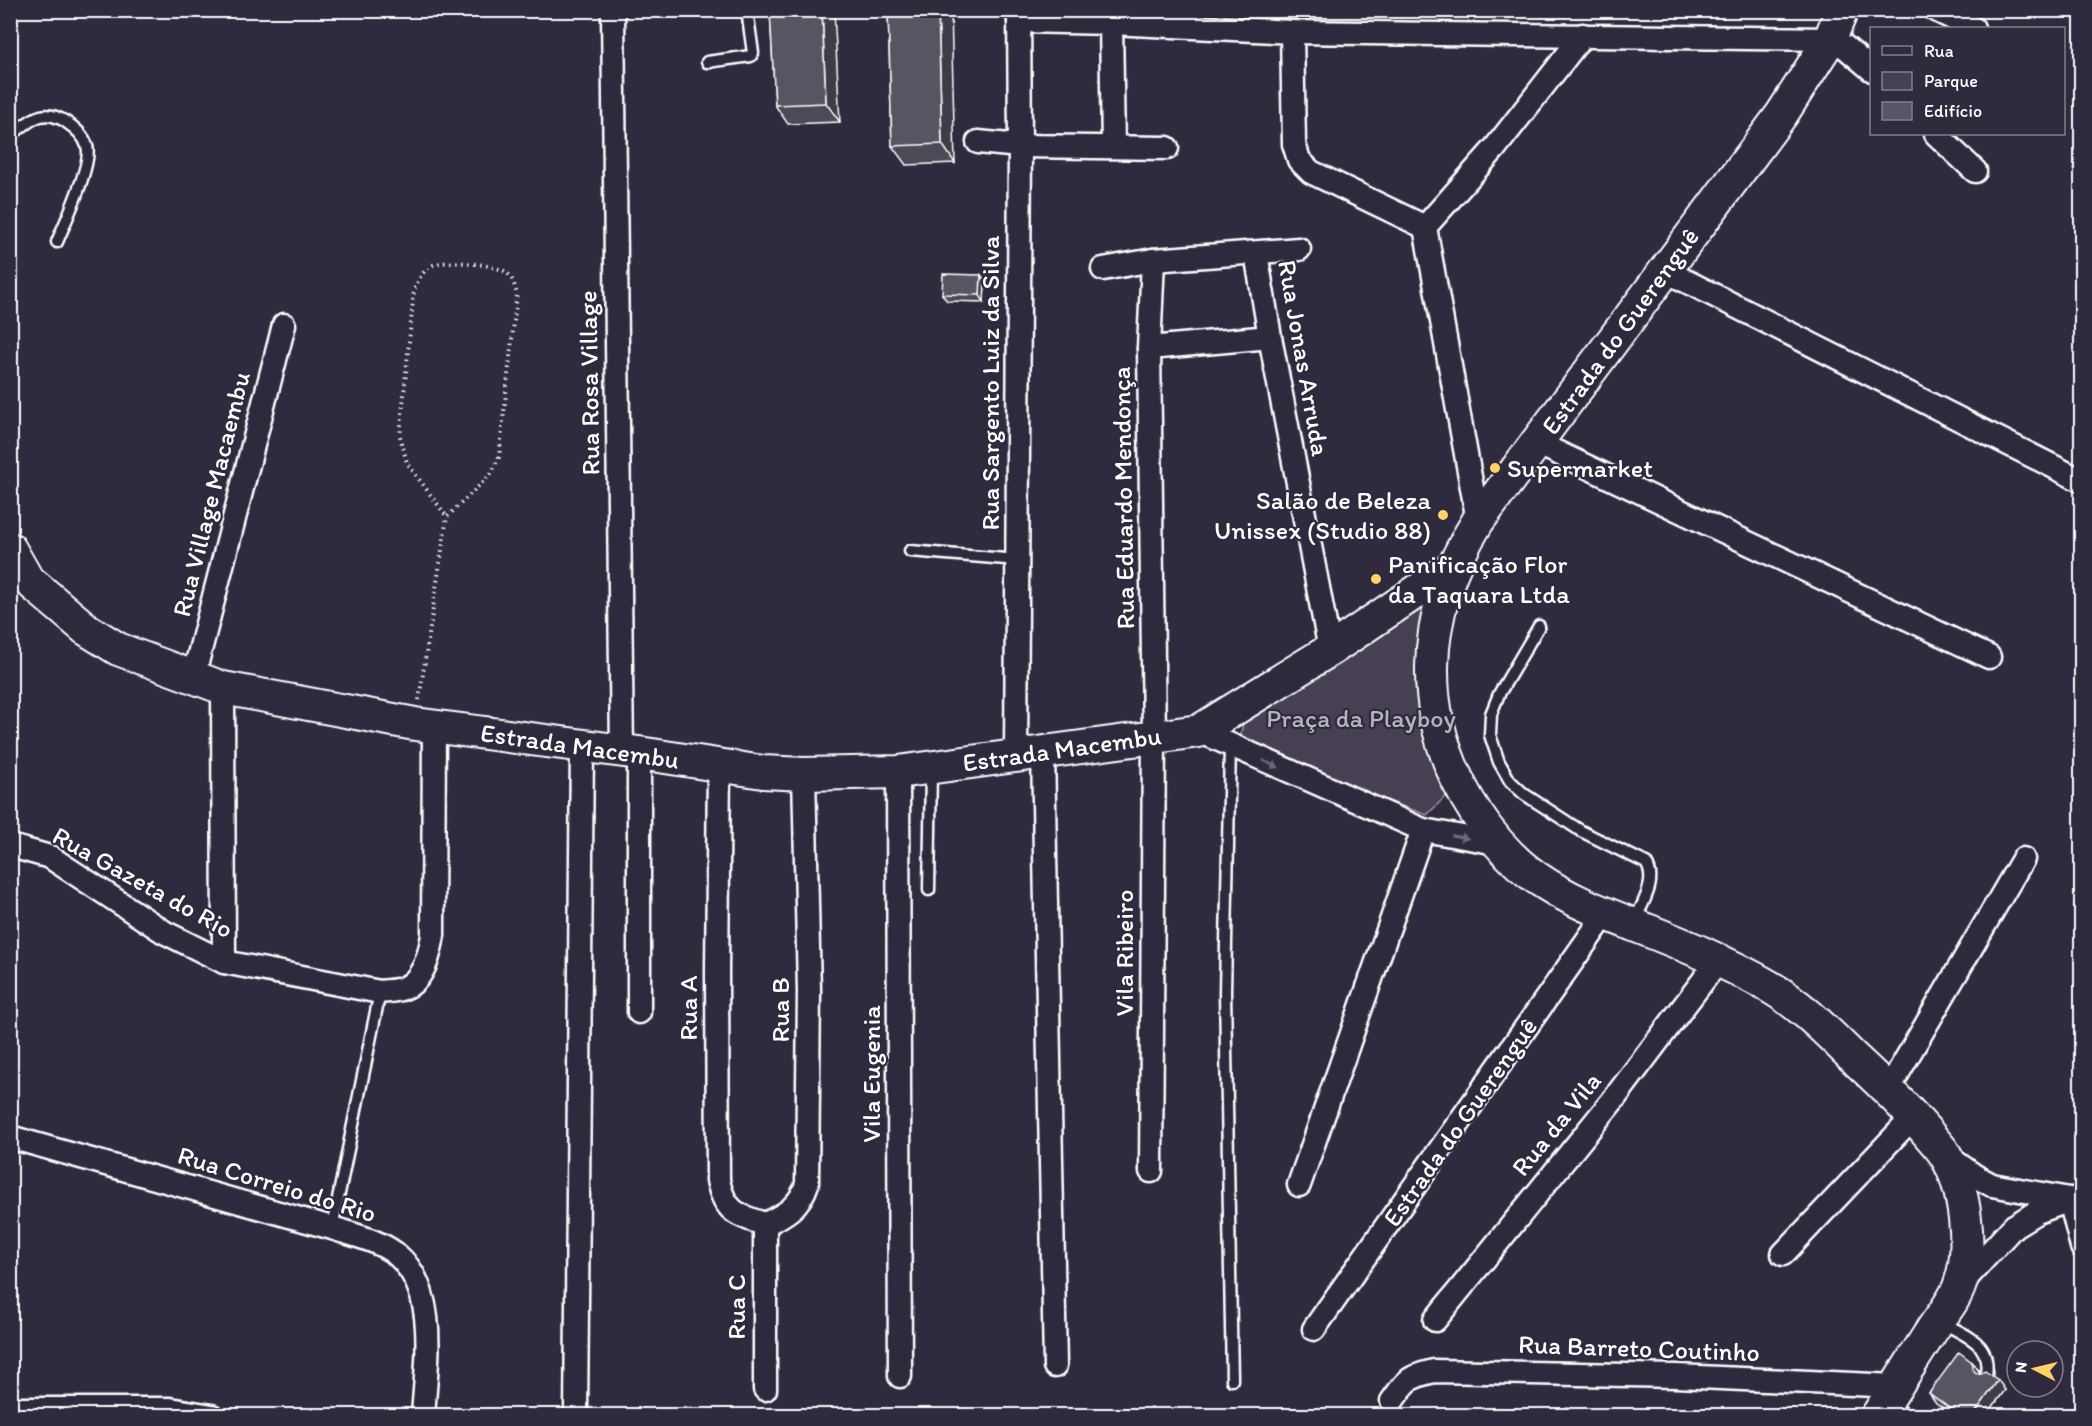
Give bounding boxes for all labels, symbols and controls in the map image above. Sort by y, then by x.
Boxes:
legend [1870,27,2065,135]
text: Rua [1924,40,1954,62]
text: Parque [1924,70,1978,92]
text: Edifício [1924,100,1982,122]
street label: Estrada do Guerenguê [1534,221,1706,441]
street label: Rua Sargento Luiz da Silva [974,235,1006,531]
street label: Rua Jonas Arruda [1271,257,1337,459]
street label: Rua Rosa Village [571,290,607,476]
street label: Rua Eduardo Mendonça [1105,366,1141,630]
street label: Rua Village Macaembu [165,368,257,620]
place label: Supermarket [1507,452,1653,484]
marker: Supermarket [1488,461,1502,475]
place label: Salão de Beleza Unissex (Studio 88) [1214,484,1431,546]
marker: Salão de Beleza Unissex (Studio 88) [1436,508,1450,522]
place label: Panificação Flor da Taquara Ltda [1388,548,1570,610]
marker: Panificação Flor da Taquara Ltda [1369,572,1383,586]
park label: Praça da Playboy [1266,702,1456,734]
street label: Estrada Macembu [479,716,681,776]
street label: Estrada Macembu [961,719,1163,779]
one-way arrow [1262,759,1280,769]
street label: Rua Gazeta do Rio [47,819,239,945]
one-way arrow [1451,832,1470,841]
street label: Vila Ribeiro [1108,890,1140,1016]
street label: Rua A [672,975,704,1041]
street label: Rua B [764,977,796,1043]
street label: Vila Eugenia [855,1005,887,1143]
street label: Estrada do Guerenguê [1376,1011,1544,1233]
street label: Rua da Vila [1504,1065,1608,1182]
street label: Rua Correio do Rio [174,1139,380,1229]
street label: Rua C [720,1274,752,1340]
street label: Rua Barreto Coutinho [1518,1328,1760,1368]
north arrow [2005,1339,2065,1399]
text: N [2011,1361,2031,1374]

